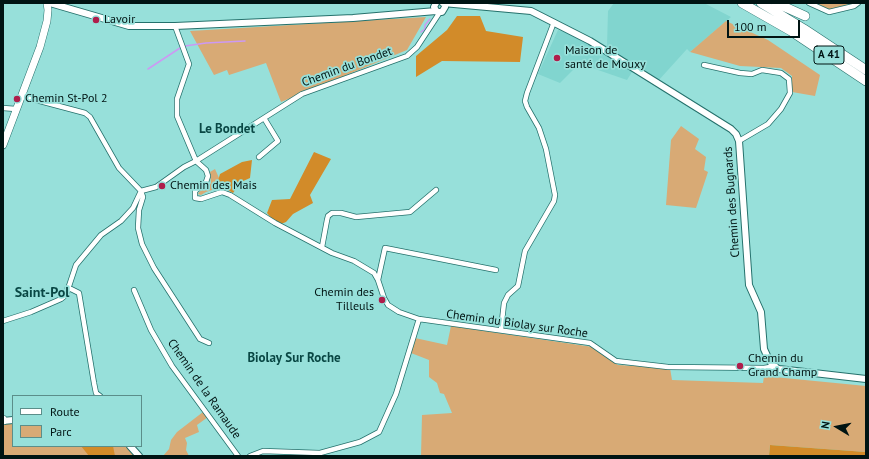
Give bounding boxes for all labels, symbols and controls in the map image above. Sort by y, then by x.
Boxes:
scale bar [729,12,802,38]
place label: Lavoir [104,13,135,27]
marker: Lavoir [91,15,101,25]
text: 100 m [734,19,767,34]
street label: Chemin du Bondet [300,44,394,90]
place label: Maison de santé de Mouxy [565,44,646,72]
road number: A 41 [814,46,844,64]
marker: Maison de santé de Mouxy [552,53,562,63]
place label: Chemin St-Pol 2 [25,92,108,106]
marker: Chemin St-Pol 2 [12,94,22,104]
district label: Le Bondet [199,121,255,137]
street label: Chemin des Bugnards [721,146,743,258]
place label: Chemin des Mais [170,179,257,193]
marker: Chemin des Mais [157,181,167,191]
district label: Saint-Pol [15,285,69,301]
place label: Chemin des Tilleuls [314,286,374,314]
marker: Chemin des Tilleuls [377,295,387,305]
street label: Chemin du Biolay sur Roche [445,307,589,341]
street label: Chemin de la Ramaude [164,336,244,442]
district label: Biolay Sur Roche [247,350,341,366]
place label: Chemin du Grand Champ [748,352,817,380]
marker: Chemin du Grand Champ [735,361,745,371]
legend [12,395,142,447]
text: Route [50,404,80,419]
north arrow [817,407,857,447]
text: N [818,420,833,430]
text: Parc [50,424,72,439]

